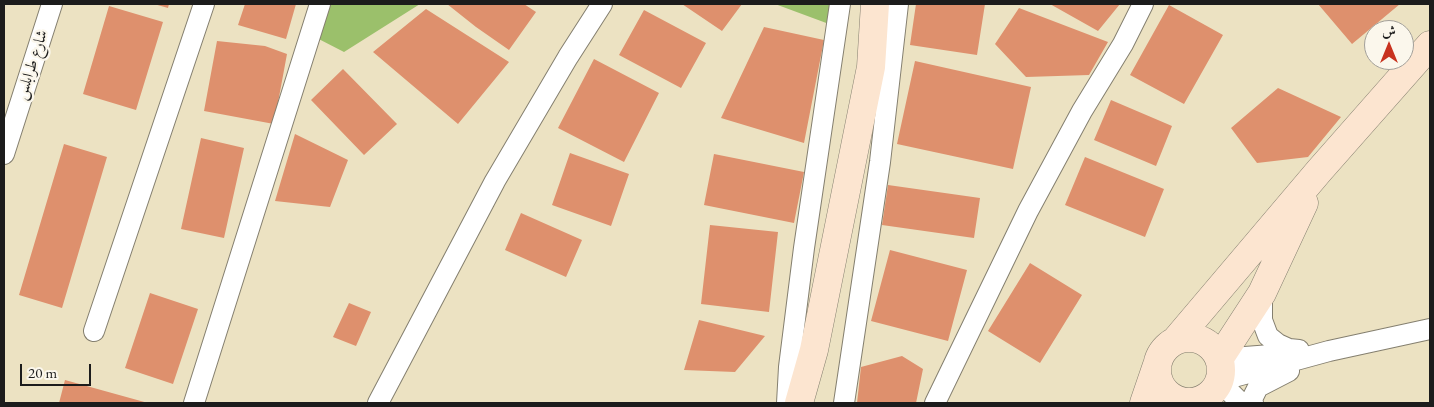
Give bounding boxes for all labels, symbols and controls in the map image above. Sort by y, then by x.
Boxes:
north arrow [1364,20,1414,70]
text: ش [1382,22,1396,40]
street label: شارع طرابلس [12,28,52,102]
scale bar [22,354,94,386]
text: 20 m [28,363,57,382]

